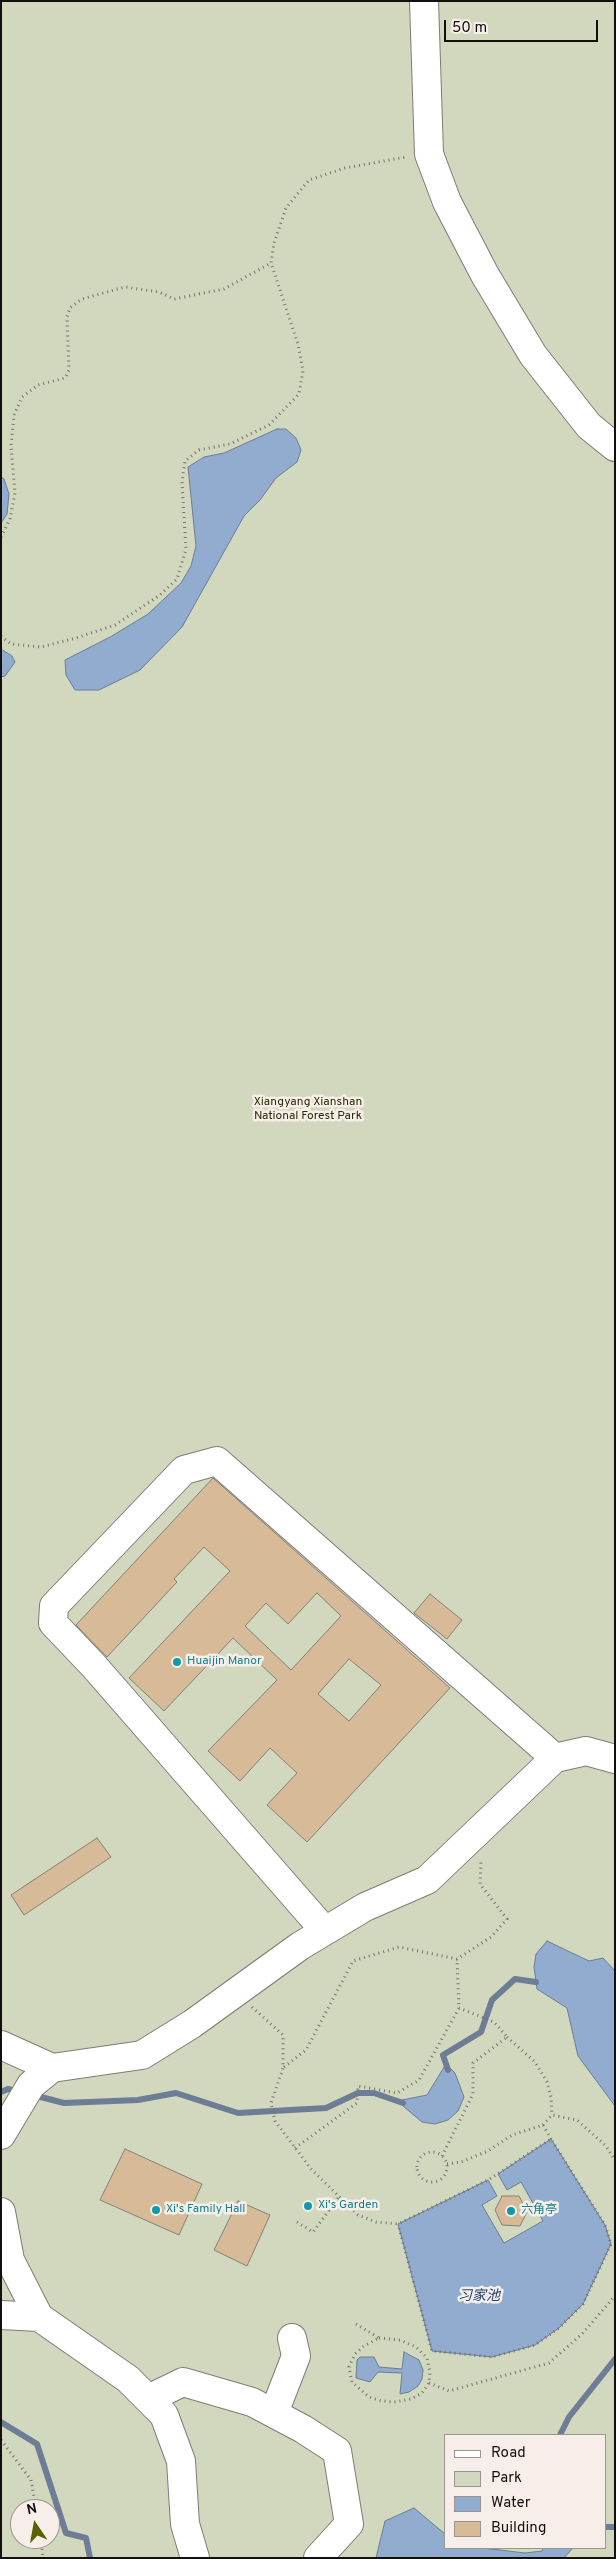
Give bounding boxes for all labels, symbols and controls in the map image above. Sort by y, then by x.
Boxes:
scale bar [446,10,600,42]
text: 50 m [452,19,487,38]
park label: Xiangyang Xianshan National Forest Park [254,1096,362,1124]
place label: Huaijin Manor [187,1655,262,1669]
marker: Huaijin Manor [171,1656,183,1668]
place label: Xi's Garden [318,2199,378,2213]
marker: Xi's Garden [302,2200,314,2212]
place label: Xi's Family Hall [166,2203,245,2217]
marker: Xi's Family Hall [150,2204,162,2216]
place label: 六角亭 [521,2204,557,2218]
marker: 六角亭 [505,2205,517,2217]
water label: 习家池 [458,2289,500,2305]
legend [444,2434,606,2549]
text: Road [491,2444,526,2463]
text: Park [491,2469,522,2488]
text: Water [491,2494,530,2513]
north arrow [10,2499,60,2549]
text: N [25,2500,39,2519]
text: Building [491,2519,546,2538]

